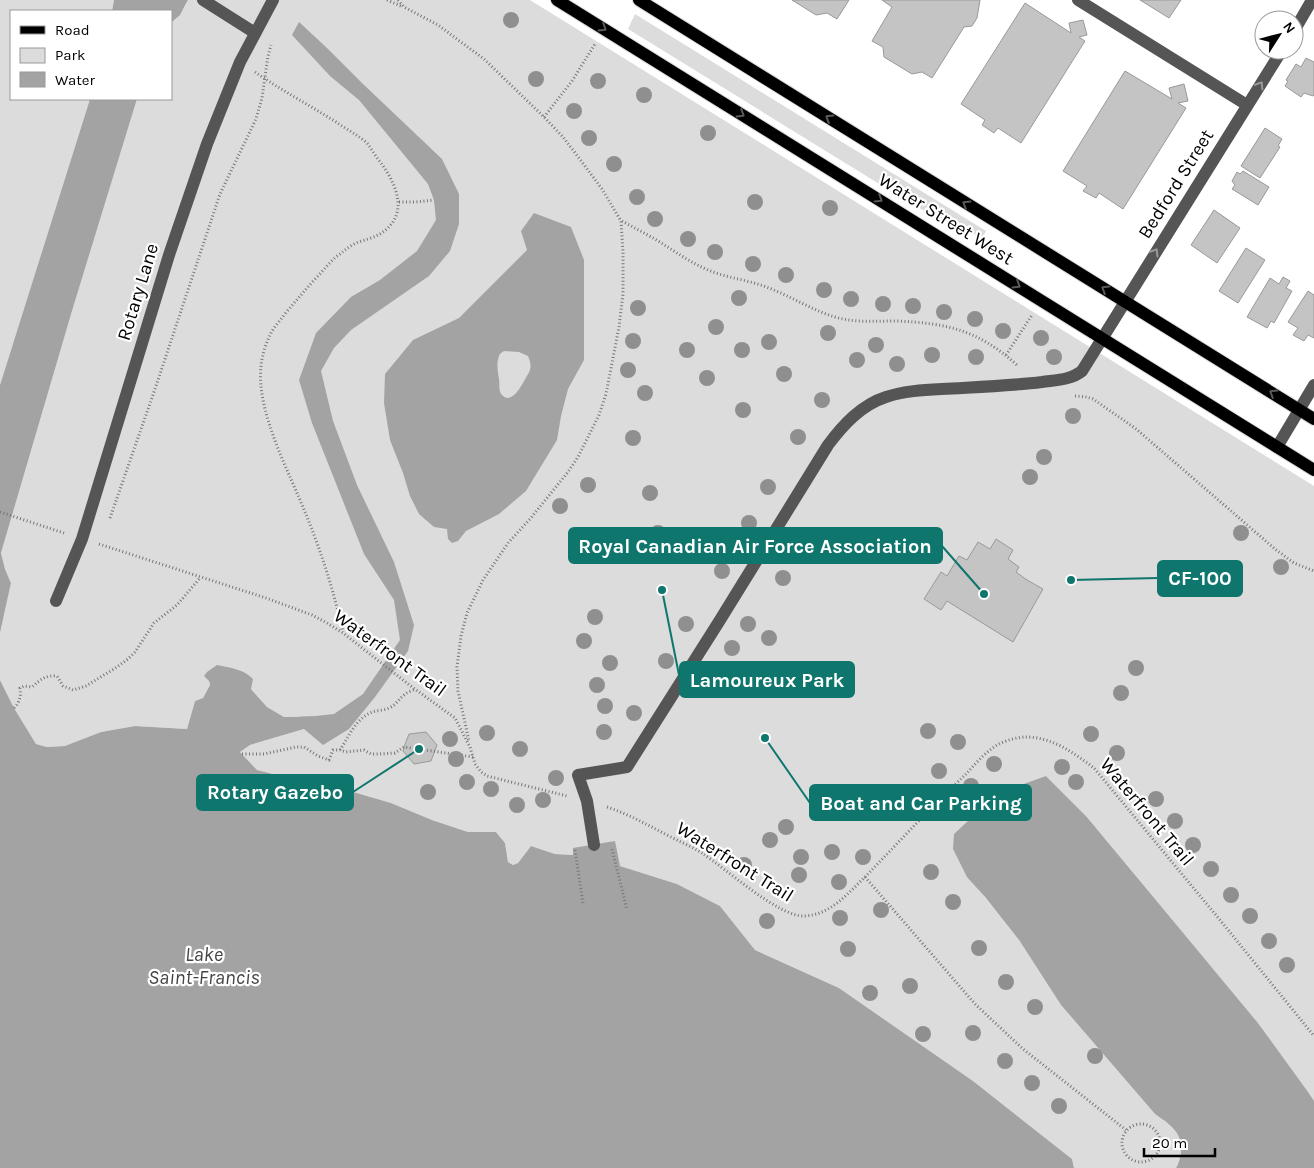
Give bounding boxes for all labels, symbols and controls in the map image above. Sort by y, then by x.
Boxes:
legend [10,10,172,100]
north arrow [1254,10,1304,60]
text: N [1279,19,1299,37]
text: Road [55,21,90,39]
one-way arrow [597,22,606,32]
text: Park [55,46,85,64]
text: Water [55,71,96,89]
one-way arrow [1254,81,1264,90]
one-way arrow [736,107,745,117]
one-way arrow [825,114,834,124]
street label: Bedford Street [1134,125,1218,243]
street label: Water Street West [874,169,1018,269]
one-way arrow [874,193,883,203]
one-way arrow [963,200,972,210]
street label: Rotary Lane [113,241,163,343]
one-way arrow [1149,249,1159,258]
one-way arrow [1012,279,1021,288]
one-way arrow [1101,286,1110,296]
one-way arrow [1269,390,1278,399]
callout: Royal Canadian Air Force Association [569,528,942,563]
text: Royal Canadian Air Force Association [578,535,932,558]
callout: CF-100 [1158,561,1242,596]
text: CF-100 [1168,567,1232,590]
street label: Waterfront Trail [329,605,451,701]
callout: Lamoureux Park [680,662,854,697]
text: Lamoureux Park [690,669,844,692]
street label: Waterfront Trail [1096,754,1198,870]
callout: Rotary Gazebo [197,775,353,810]
text: Rotary Gazebo [207,781,343,804]
callout: Boat and Car Parking [810,785,1031,820]
text: Boat and Car Parking [820,792,1022,815]
street label: Waterfront Trail [672,817,798,907]
water label: Lake Saint-Francis [148,943,260,989]
scale bar [1144,1126,1215,1158]
text: 20 m [1152,1134,1187,1152]

